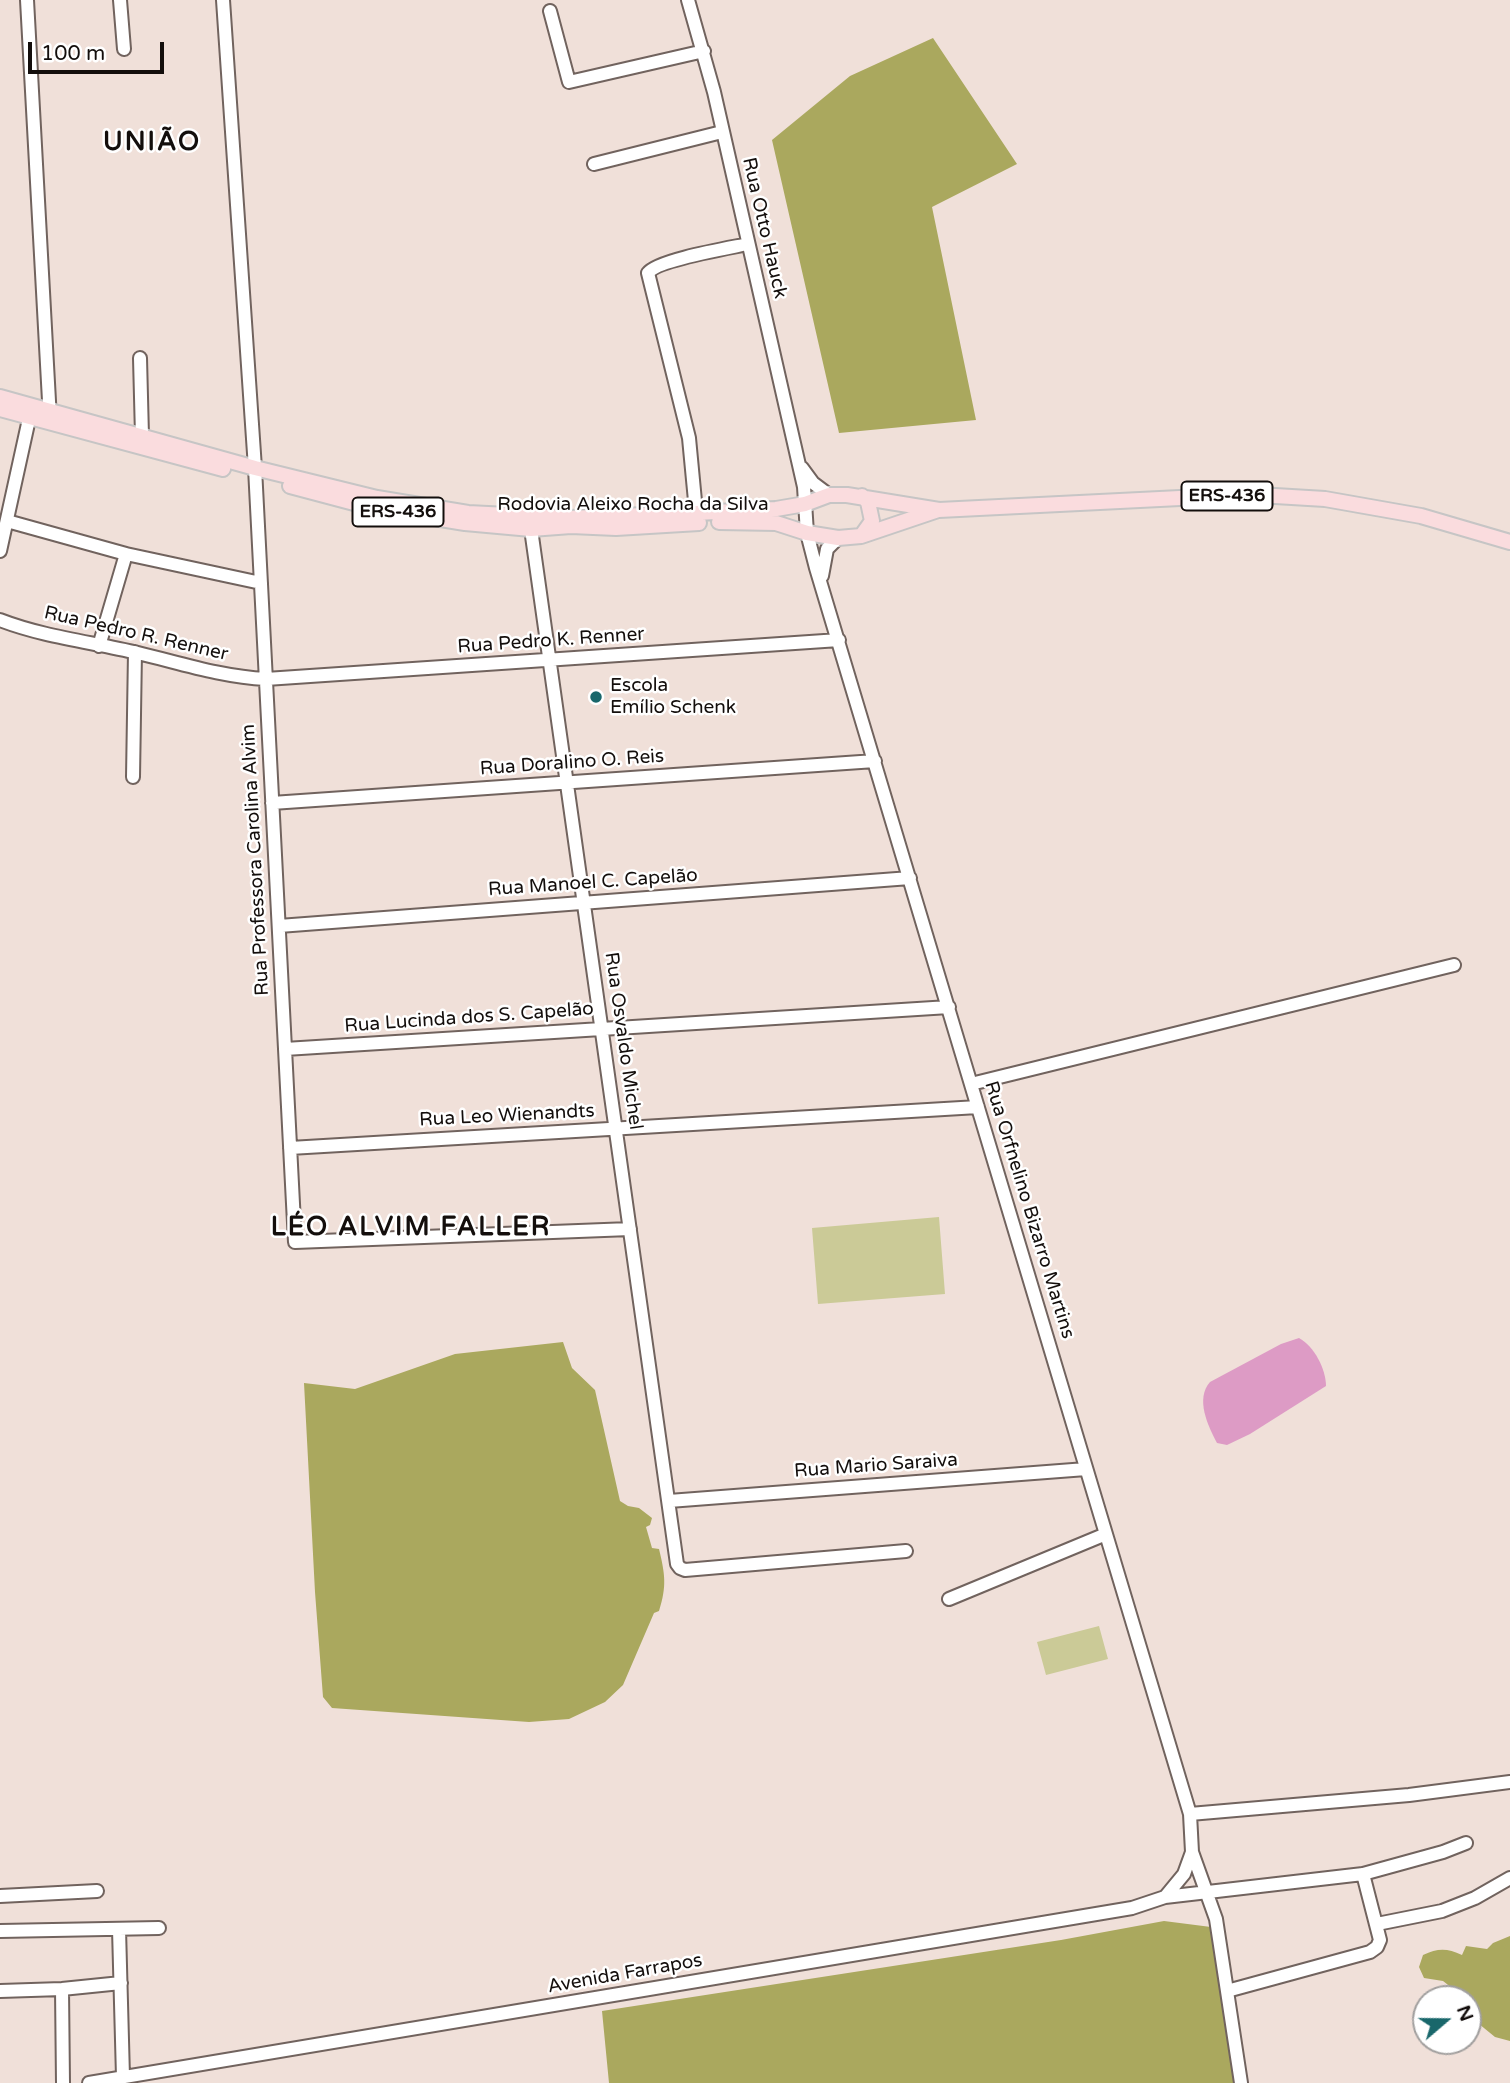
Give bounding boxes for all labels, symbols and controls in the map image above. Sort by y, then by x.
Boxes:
scale bar [32,28,168,72]
text: 100 m [41,41,105,66]
district label: UNIÃO [104,127,200,159]
street label: Rua Otto Hauck [737,155,791,301]
road number: ERS-436 [1182,482,1272,510]
street label: Rodovia Aleixo Rocha da Silva [497,494,769,516]
road number: ERS-436 [352,498,444,526]
street label: Rua Pedro R. Renner [42,602,230,666]
street label: Rua Pedro K. Renner [457,623,645,659]
place label: Escola Emílio Schenk [610,675,736,719]
marker: Escola Emílio Schenk [588,689,604,705]
street label: Rua Professora Carolina Alvim [237,724,275,996]
street label: Rua Doralino O. Reis [479,745,665,781]
street label: Rua Manoel C. Capelão [487,864,699,902]
street label: Rua Osvaldo Michel [599,951,647,1131]
street label: Rua Lucinda dos S. Capelão [343,998,595,1038]
street label: Rua Orfnelino Bizarro Martins [979,1079,1079,1341]
street label: Rua Leo Wienandts [419,1100,595,1132]
district label: LÉO ALVIM FALLER [273,1212,549,1244]
street label: Rua Mario Saraiva [793,1449,959,1483]
street label: Avenida Farrapos [546,1949,704,1999]
north arrow [1412,1985,1482,2055]
text: N [1452,2003,1478,2024]

